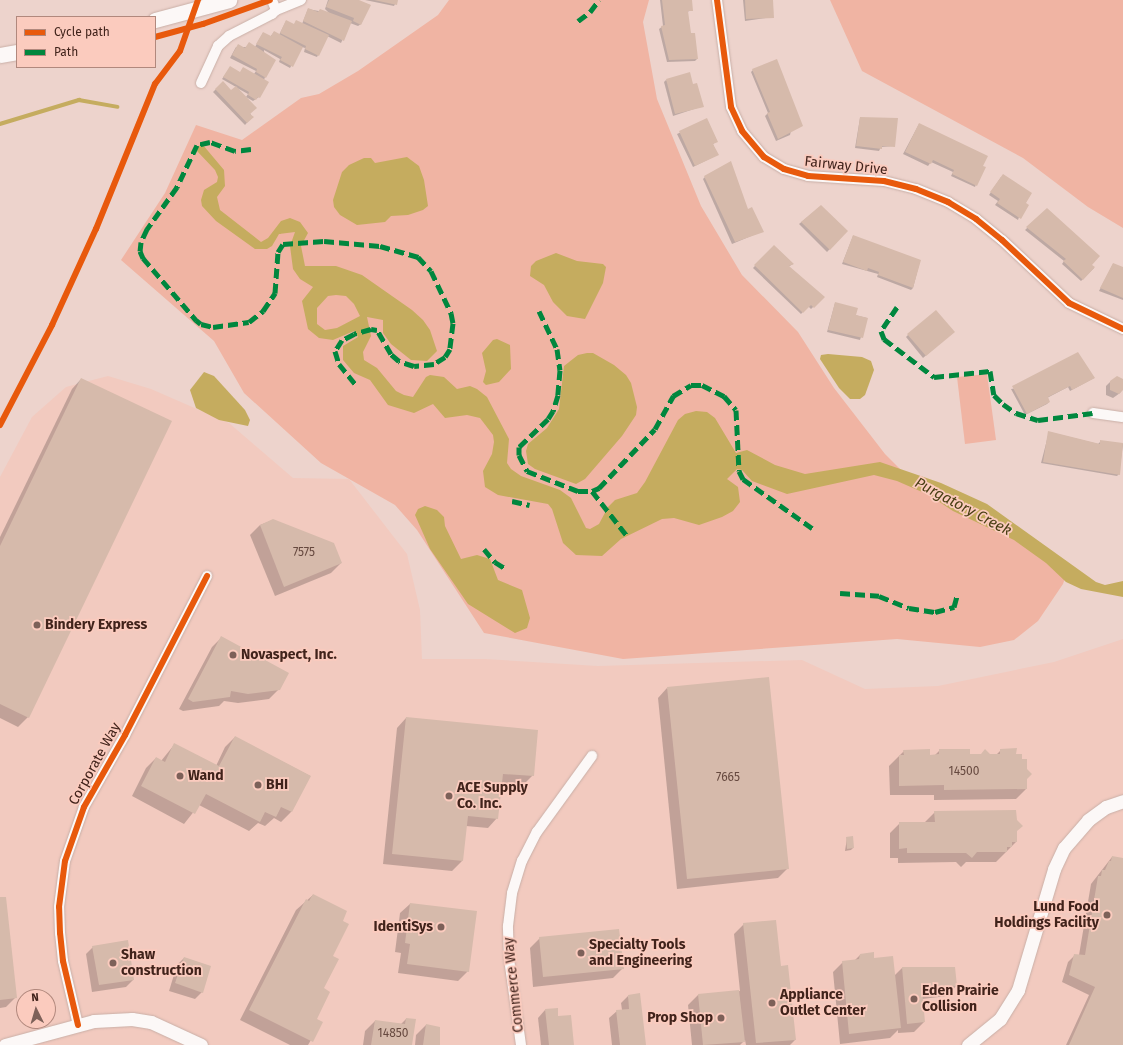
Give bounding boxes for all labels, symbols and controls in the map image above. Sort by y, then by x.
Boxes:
legend [16,16,156,68]
text: Cycle path [54,25,110,39]
text: Path [54,45,78,59]
street label: Fairway Drive [803,153,889,179]
water label: Purgatory Creek [912,474,1014,540]
house number: 7575 [293,546,315,560]
place label: Bindery Express [45,617,147,633]
marker: Bindery Express [32,620,42,630]
place label: Novaspect, Inc. [241,647,337,663]
marker: Novaspect, Inc. [228,650,238,660]
street label: Corporate Way [65,720,125,808]
house number: 14500 [949,765,979,779]
place label: Wand [188,768,224,784]
marker: Wand [175,771,185,781]
house number: 7665 [716,771,740,785]
place label: BHI [266,777,288,793]
marker: BHI [253,780,263,790]
place label: ACE Supply Co. Inc. [457,780,528,812]
marker: ACE Supply Co. Inc. [444,791,454,801]
place label: Lund Food Holdings Facility [994,899,1099,932]
marker: Lund Food Holdings Facility [1102,910,1112,920]
place label: IdentiSys [374,919,433,935]
marker: IdentiSys [436,922,446,932]
street label: Commerce Way [501,937,527,1033]
place label: Specialty Tools and Engineering [589,937,692,970]
place label: Shaw construction [121,947,202,980]
marker: Specialty Tools and Engineering [576,948,586,958]
marker: Shaw construction [108,958,118,968]
place label: Eden Prairie Collision [922,983,999,1016]
place label: Appliance Outlet Center [780,987,866,1020]
north arrow [16,989,56,1029]
text: N [31,991,39,1004]
marker: Eden Prairie Collision [909,994,919,1004]
marker: Appliance Outlet Center [767,998,777,1008]
place label: Prop Shop [647,1010,713,1026]
marker: Prop Shop [716,1013,726,1023]
house number: 14850 [378,1027,408,1041]

